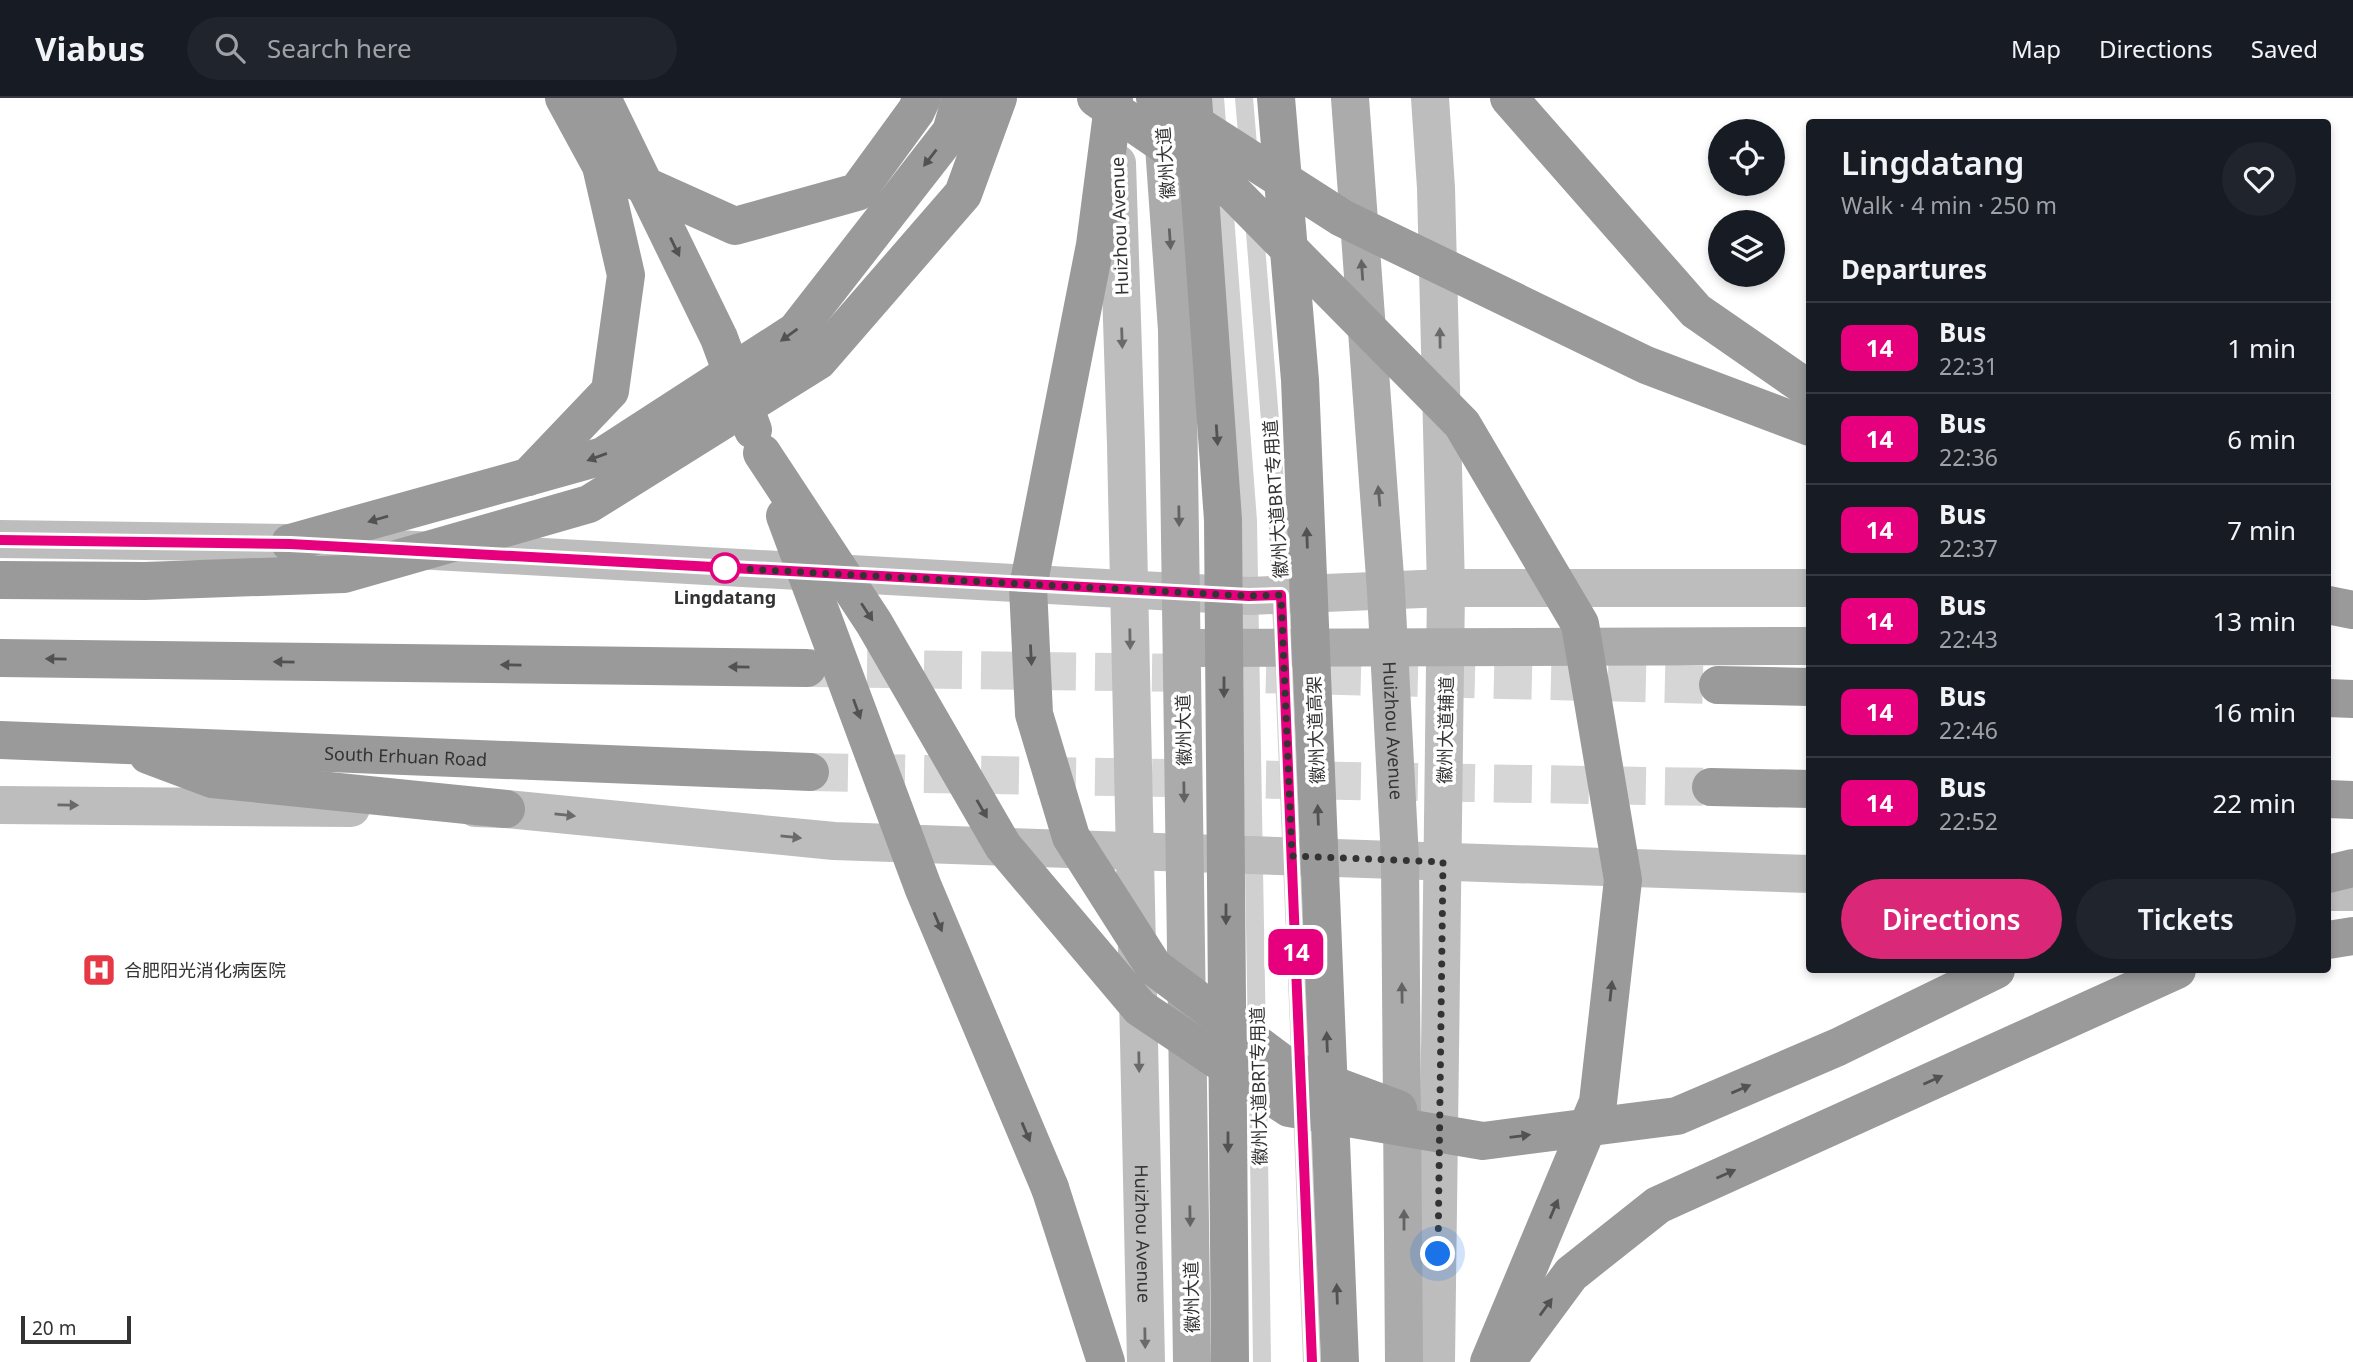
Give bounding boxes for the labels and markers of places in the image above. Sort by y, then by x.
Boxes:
marker: Lingdatang [710,553,740,583]
place label: Lingdatang [674,585,776,609]
hospital icon: 合肥阳光消化病医院 [80,951,118,989]
place label: 合肥阳光消化病医院 [124,958,286,982]

